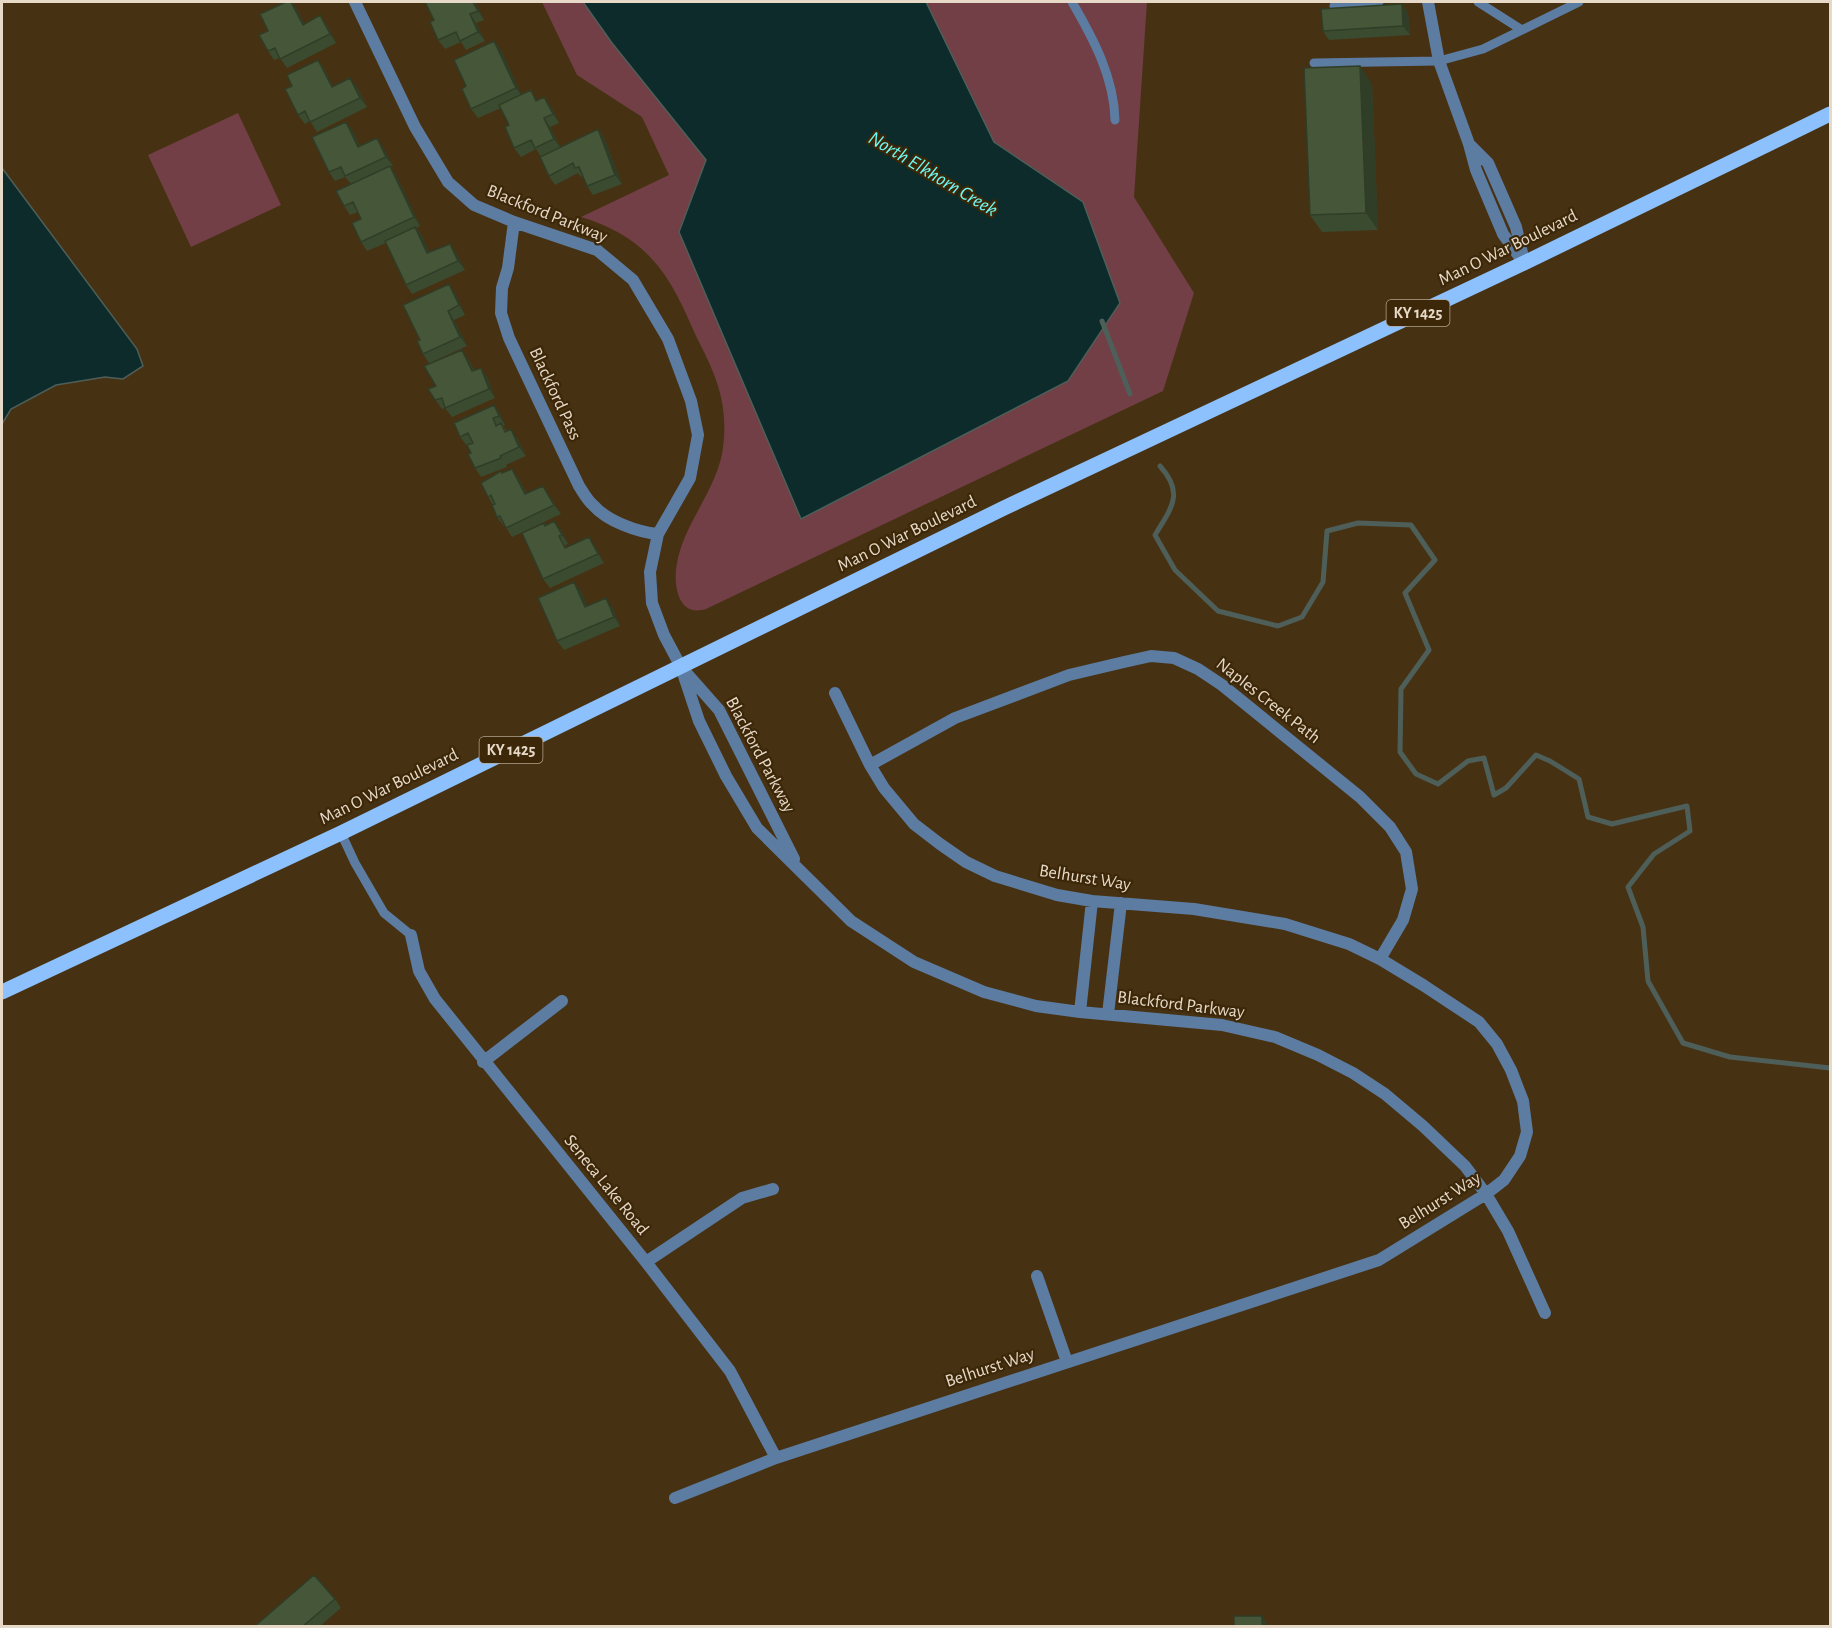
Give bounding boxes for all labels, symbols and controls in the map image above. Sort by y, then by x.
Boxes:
water label: North Elkhorn Creek [865,128,1001,220]
street label: Blackford Parkway [484,182,610,246]
street label: Man O War Boulevard [1436,207,1580,289]
road number: KY 1425 [1386,300,1450,326]
street label: Blackford Pass [526,345,584,443]
street label: Man O War Boulevard [835,493,979,575]
street label: Naples Creek Path [1213,655,1323,747]
street label: Blackford Parkway [722,694,798,816]
road number: KY 1425 [480,737,542,763]
street label: Man O War Boulevard [317,746,461,828]
street label: Belhurst Way [1038,862,1132,894]
street label: Blackford Parkway [1116,988,1246,1022]
street label: Seneca Lake Road [560,1132,652,1238]
street label: Belhurst Way [1396,1169,1484,1233]
street label: Belhurst Way [943,1345,1037,1391]

